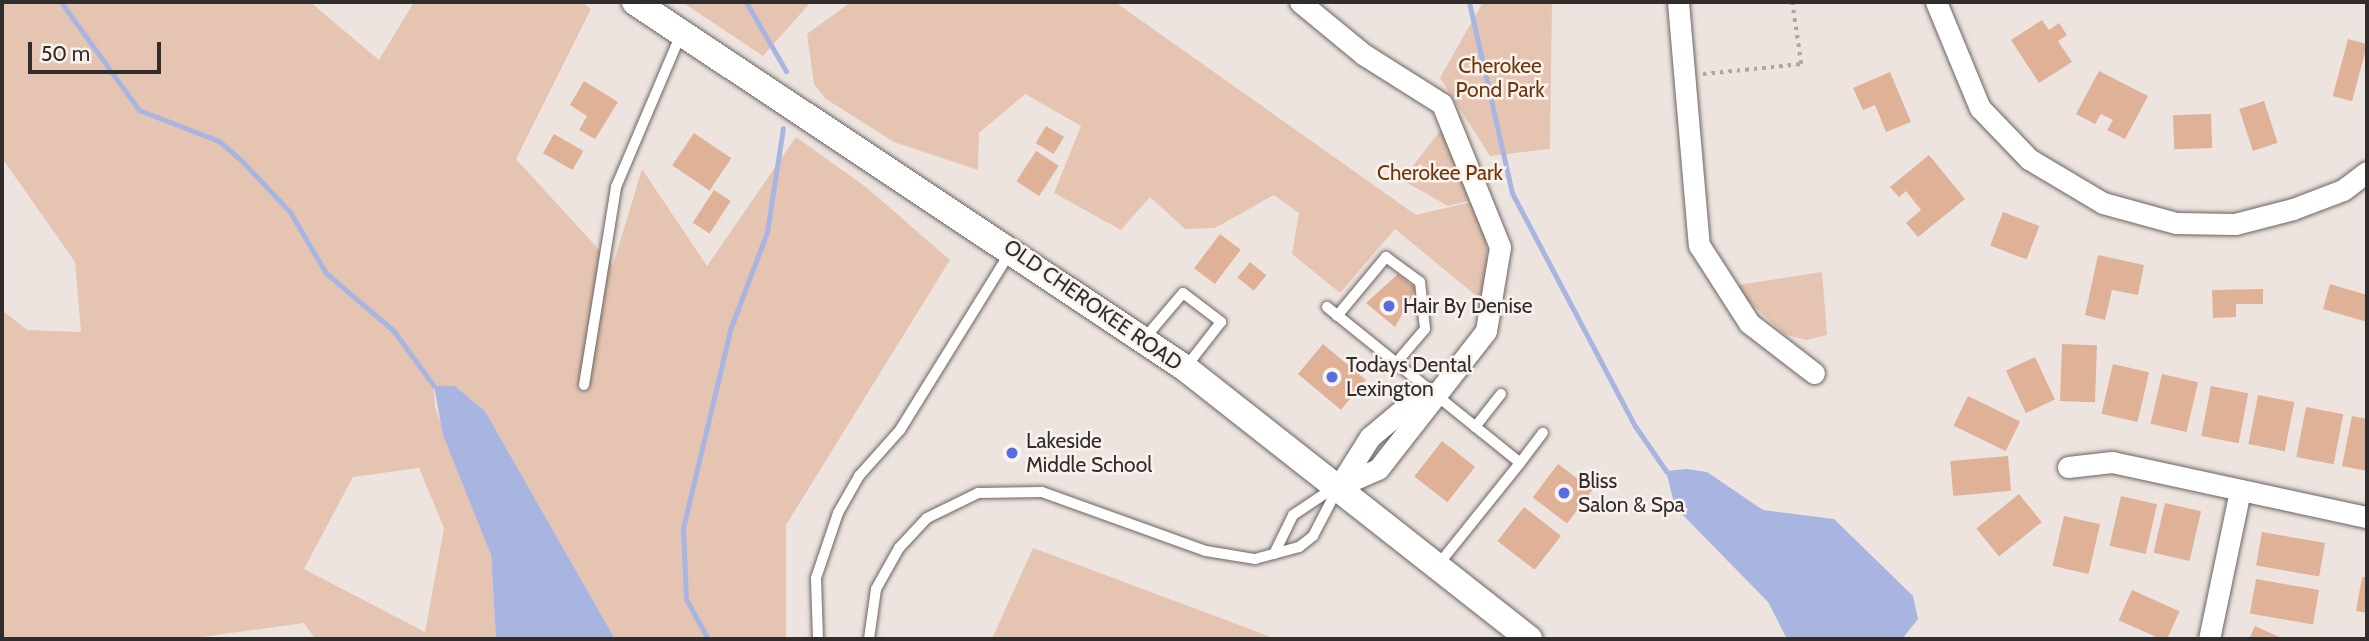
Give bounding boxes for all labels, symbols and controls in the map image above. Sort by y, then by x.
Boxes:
scale bar [32,28,164,72]
text: 50 m [41,41,90,66]
park label: Cherokee Pond Park [1455,53,1545,103]
park label: Cherokee Park [1377,160,1503,186]
street label: OLD CHEROKEE ROAD [999,234,1187,376]
place label: Hair By Denise [1403,293,1532,319]
marker: Hair By Denise [1381,298,1397,314]
place label: Todays Dental Lexington [1346,352,1472,402]
marker: Todays Dental Lexington [1324,369,1340,385]
place label: Lakeside Middle School [1026,428,1152,478]
marker: Lakeside Middle School [1004,445,1020,461]
place label: Bliss Salon & Spa [1578,468,1685,518]
marker: Bliss Salon & Spa [1556,485,1572,501]

